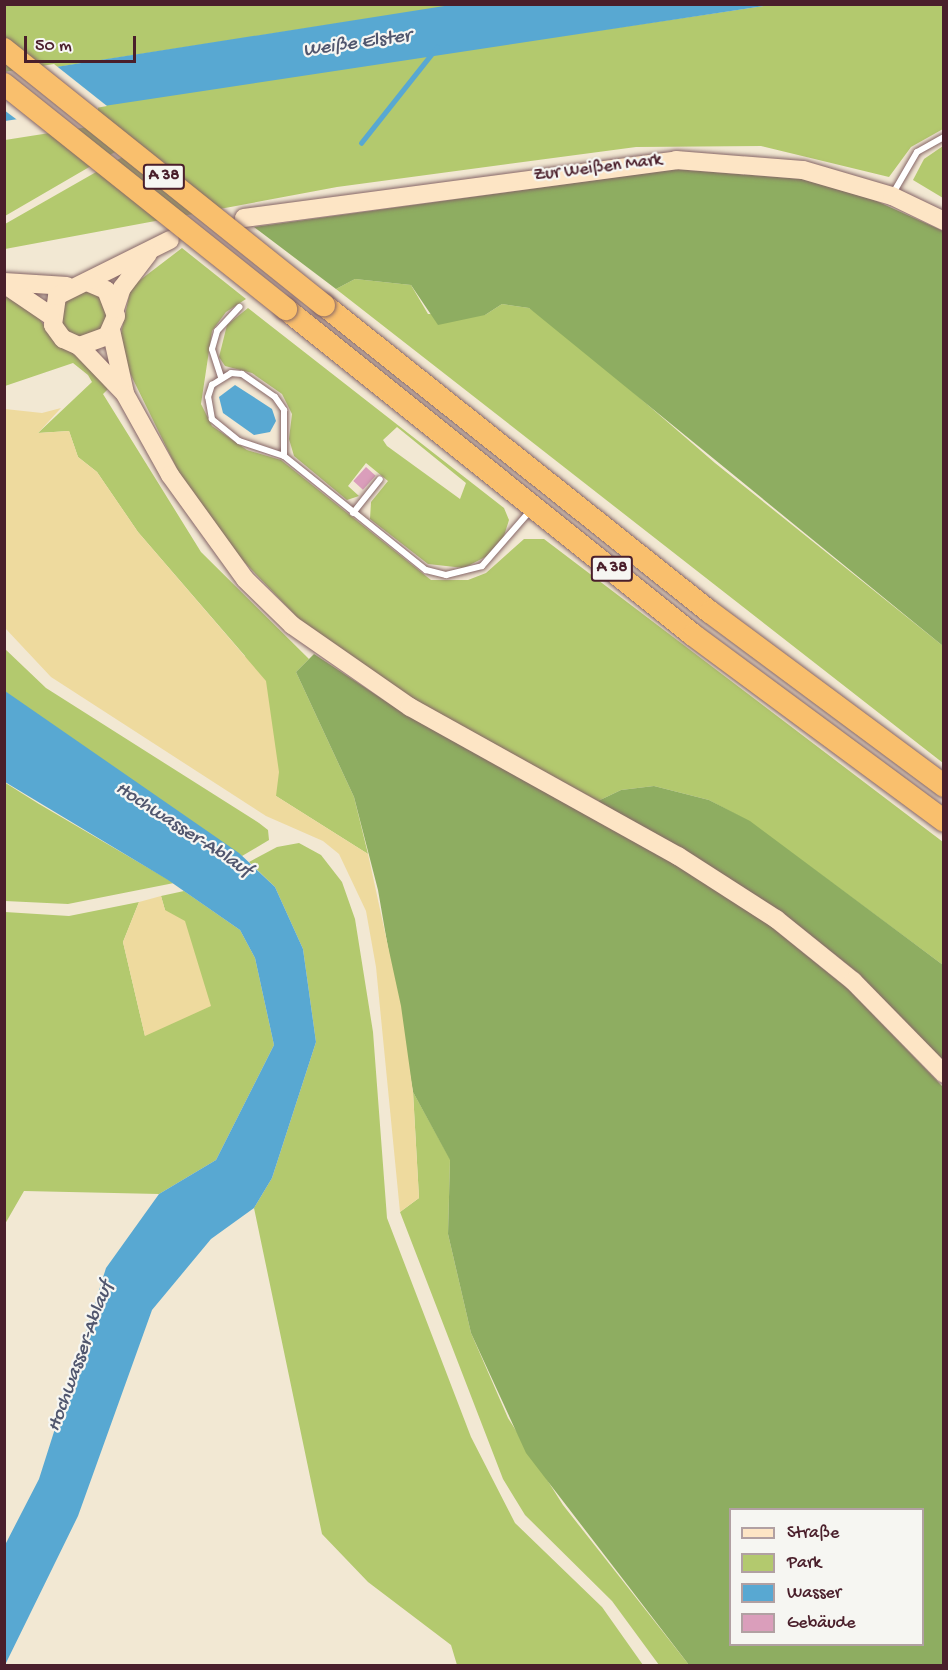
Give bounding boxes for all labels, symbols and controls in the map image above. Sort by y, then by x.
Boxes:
scale bar [27,24,140,62]
water label: Weiße Elster [302,25,412,63]
text: 50 m [35,36,72,57]
street label: Zur Weißen Mark [533,150,663,188]
road number: A 38 [142,164,186,190]
road number: A 38 [590,556,634,582]
water label: Hochwasser-Ablauf [110,777,256,883]
water label: Hochwasser-Ablauf [43,1279,119,1435]
legend [729,1508,924,1646]
text: Straße [787,1523,839,1544]
text: Park [787,1553,821,1574]
text: Wasser [787,1583,841,1604]
text: Gebäude [787,1613,855,1634]

